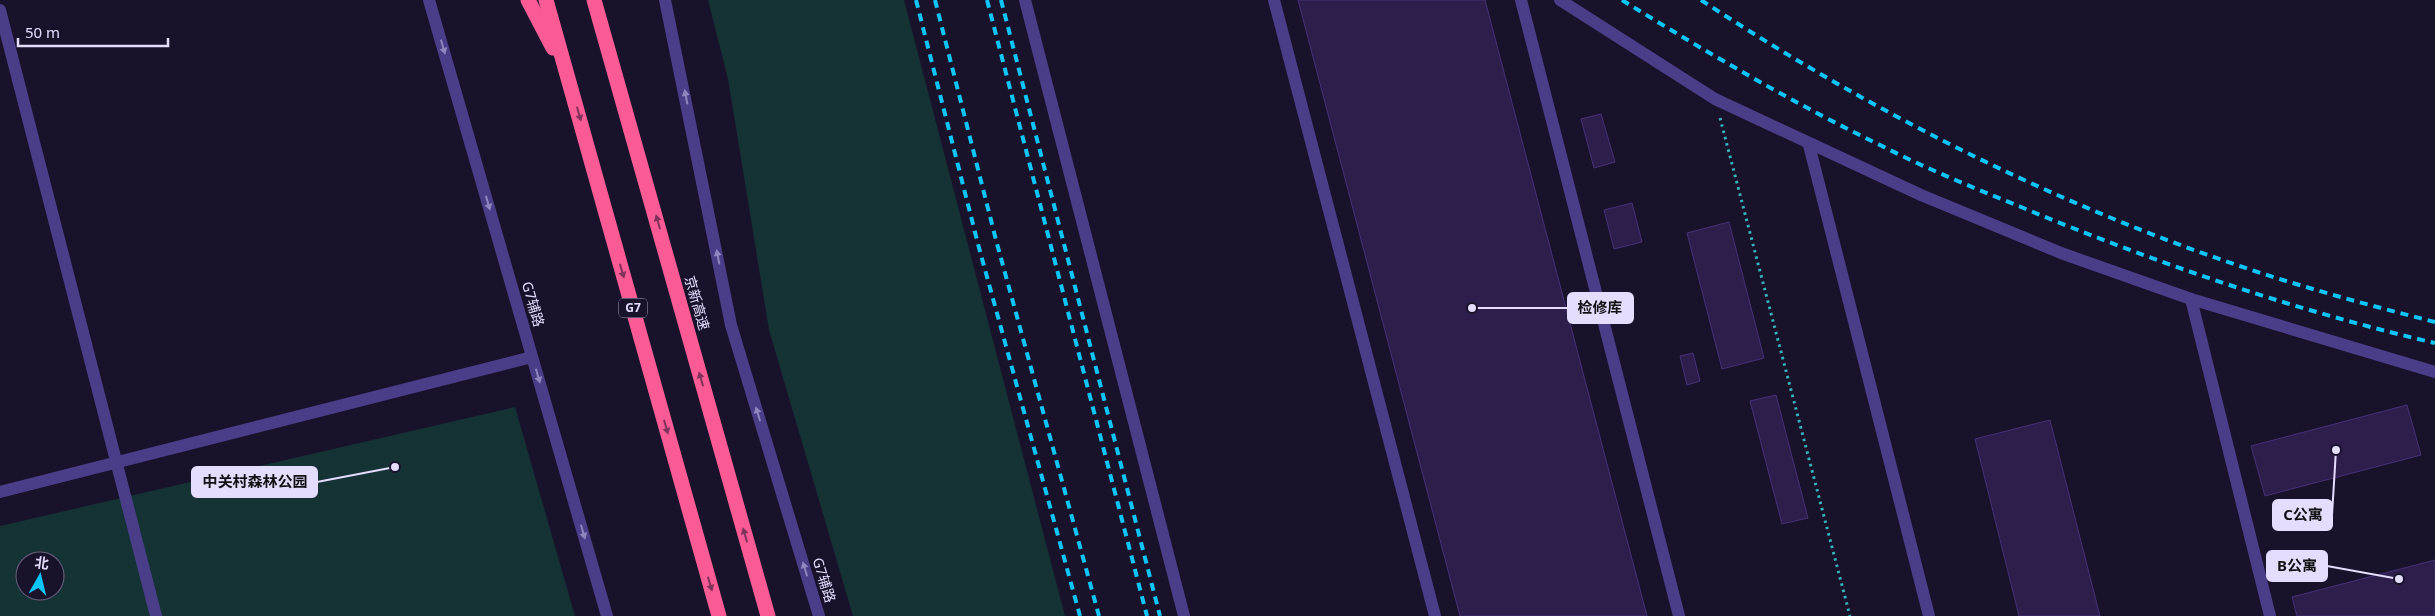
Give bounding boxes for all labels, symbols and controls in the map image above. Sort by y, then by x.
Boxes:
scale bar [18,15,168,47]
text: 50 m [25,22,60,42]
one-way arrow [439,39,447,54]
one-way arrow [681,89,689,105]
one-way arrow [575,107,583,122]
one-way arrow [484,196,492,211]
one-way arrow [653,215,661,230]
one-way arrow [713,248,721,264]
one-way arrow [619,263,627,278]
street label: 京新高速 [681,273,714,332]
street label: G7辅路 [518,279,549,329]
callout: 检修库 [1568,293,1633,323]
text: 检修库 [1577,297,1623,317]
road number: G7 [619,298,647,318]
one-way arrow [534,369,542,384]
one-way arrow [697,371,705,386]
one-way arrow [754,406,761,421]
one-way arrow [663,420,671,435]
callout: 中关村森林公园 [192,467,317,497]
text: 中关村森林公园 [202,471,308,491]
callout: C公寓 [2273,500,2332,530]
text: C公寓 [2283,504,2323,524]
one-way arrow [579,525,587,540]
one-way arrow [741,528,749,543]
north arrow [15,551,65,601]
callout: B公寓 [2267,551,2327,581]
text: 北 [34,552,50,573]
street label: G7辅路 [809,555,840,605]
text: B公寓 [2277,555,2317,575]
one-way arrow [800,562,808,577]
one-way arrow [706,576,714,591]

